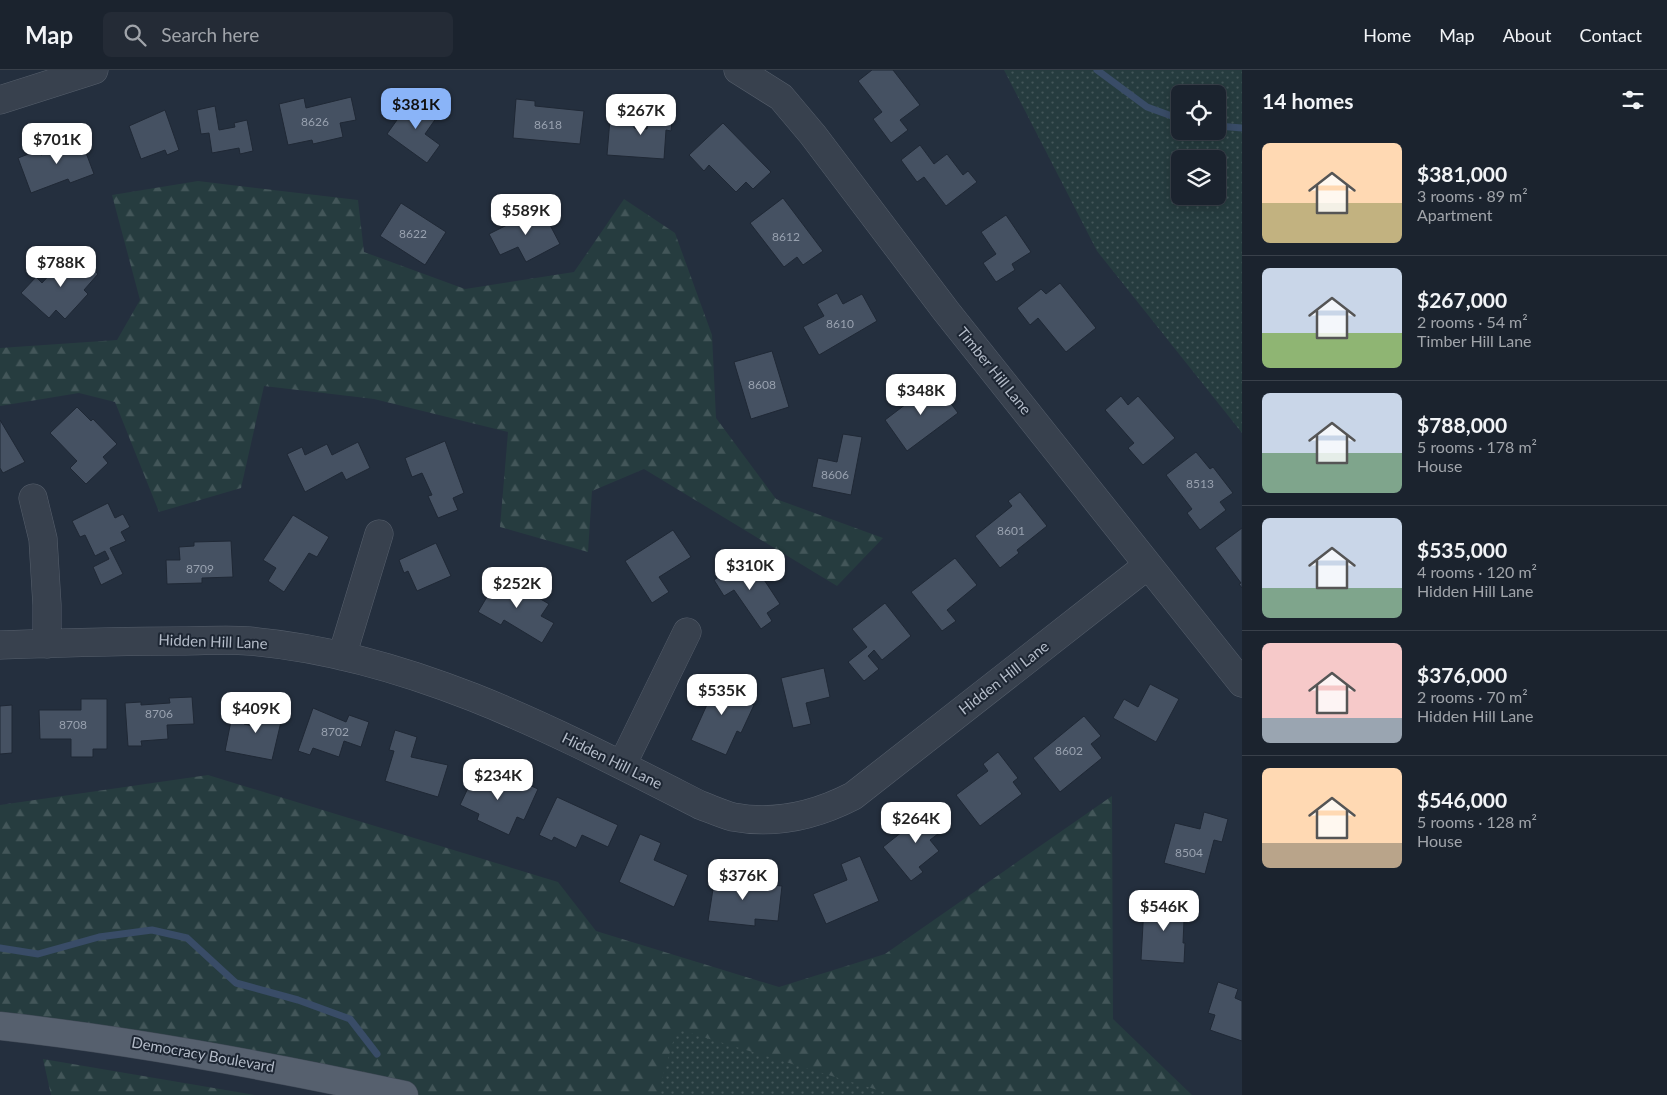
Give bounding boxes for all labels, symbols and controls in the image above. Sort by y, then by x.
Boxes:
search box [103,12,453,57]
text: Map [25,20,73,49]
icon: search [121,21,149,49]
text: Search here [161,23,259,46]
text: Home [1363,24,1411,46]
text: Map [1439,24,1475,46]
text: About [1503,24,1552,46]
text: Contact [1580,24,1642,46]
map controls [1171,85,1226,205]
button: locate [1171,85,1226,140]
icon: filters [1619,86,1647,114]
pin: $381K [381,88,451,130]
text: 14 homes [1262,88,1353,113]
pin: $267K [606,93,676,136]
text: $381K [392,94,440,113]
text: $267K [617,100,665,119]
house number: 8626 [301,114,329,129]
house number: 8618 [534,117,562,132]
pin: $701K [22,122,92,165]
text: $701K [33,129,81,148]
button: layers [1171,150,1226,205]
text: $381,000 [1417,161,1507,186]
icon: home [1302,163,1362,223]
text: 3 rooms · 89 m² [1417,186,1528,205]
pin: $589K [491,194,561,236]
text: $589K [502,200,550,219]
text: Apartment [1417,205,1492,224]
house number: 8622 [399,226,427,241]
house number: 8612 [772,229,800,244]
pin: $788K [26,246,96,288]
text: $788K [37,252,85,271]
text: $267,000 [1417,287,1507,312]
icon: home [1302,288,1362,348]
text: 2 rooms · 54 m² [1417,312,1528,331]
house number: 8610 [826,316,854,331]
street label: Timber Hill Lane [954,323,1036,418]
text: Timber Hill Lane [1417,331,1532,350]
pin: $348K [886,374,956,416]
house number: 8608 [748,377,776,392]
text: $348K [897,380,945,399]
text: $788,000 [1417,412,1507,437]
icon: home [1302,413,1362,473]
text: 5 rooms · 178 m² [1417,437,1537,456]
text: House [1417,456,1462,475]
house number: 8606 [821,467,849,482]
house number: 8513 [1186,476,1214,491]
house number: 8601 [997,523,1025,538]
text: $535,000 [1417,537,1507,562]
icon: home [1302,538,1362,598]
pin: $310K [715,548,785,591]
text: $310K [726,555,774,574]
house number: 8709 [186,561,214,576]
text: 4 rooms · 120 m² [1417,562,1537,581]
pin: $252K [482,566,552,609]
text: $252K [493,573,541,592]
text: Hidden Hill Lane [1417,581,1533,600]
street label: Hidden Hill Lane [158,630,268,652]
street label: Hidden Hill Lane [955,636,1052,718]
text: $376,000 [1417,662,1507,687]
icon: home [1302,663,1362,723]
pin: $535K [687,674,757,716]
text: $535K [698,680,746,699]
text: 2 rooms · 70 m² [1417,687,1528,706]
pin: $409K [221,692,291,734]
text: $409K [232,698,280,717]
house number: 8706 [145,706,173,721]
text: Hidden Hill Lane [1417,706,1533,725]
house number: 8708 [59,717,87,732]
house number: 8702 [321,724,349,739]
street label: Hidden Hill Lane [559,728,666,792]
house number: 8602 [1055,743,1083,758]
pin: $234K [463,758,533,801]
text: $234K [474,765,522,784]
text: $546,000 [1417,787,1507,812]
icon: home [1302,788,1362,848]
pin: $264K [881,802,951,844]
text: $264K [892,808,940,827]
text: 5 rooms · 128 m² [1417,812,1537,831]
text: House [1417,831,1462,850]
house number: 8504 [1175,845,1203,860]
pin: $376K [708,858,778,901]
text: $376K [719,865,767,884]
pin: $546K [1129,890,1199,932]
text: $546K [1140,896,1188,915]
street label: Democracy Boulevard [130,1033,276,1075]

